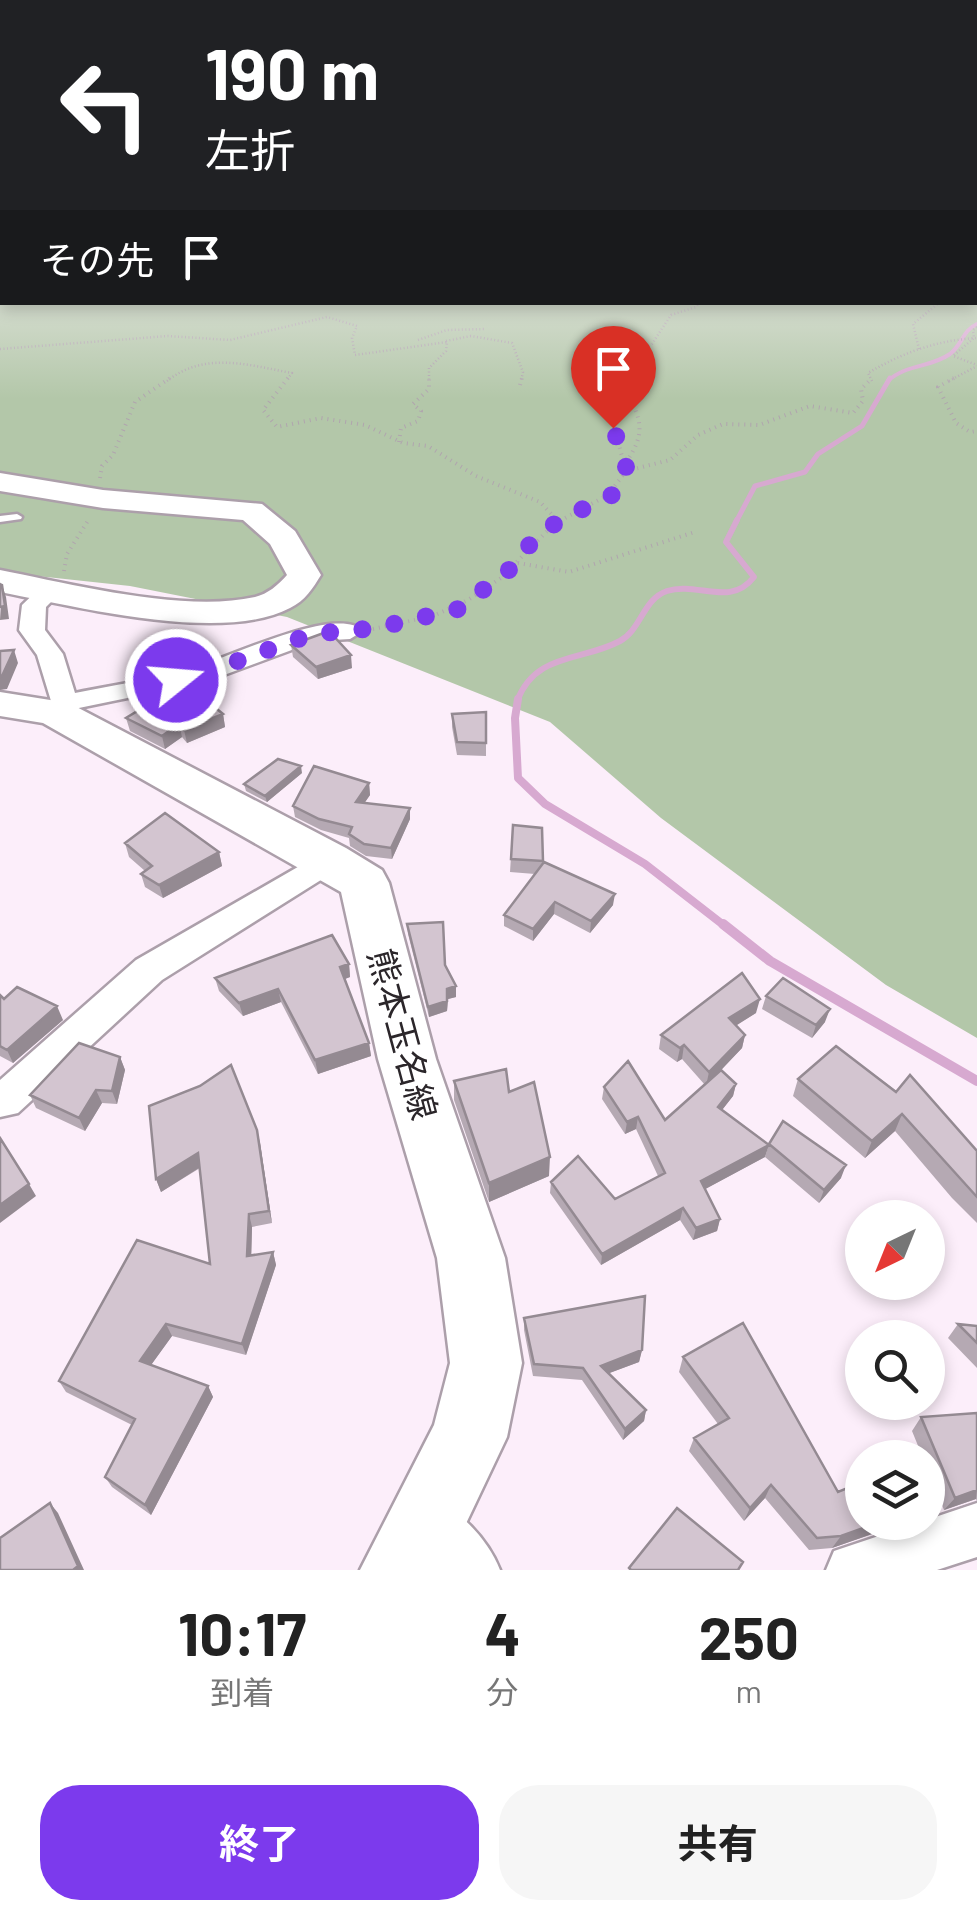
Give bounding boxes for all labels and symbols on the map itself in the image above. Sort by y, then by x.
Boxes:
pin [571,326,656,429]
position arrow [124,628,228,732]
street label: 熊本玉名線 [361,944,447,1124]
north arrow [845,1200,945,1300]

